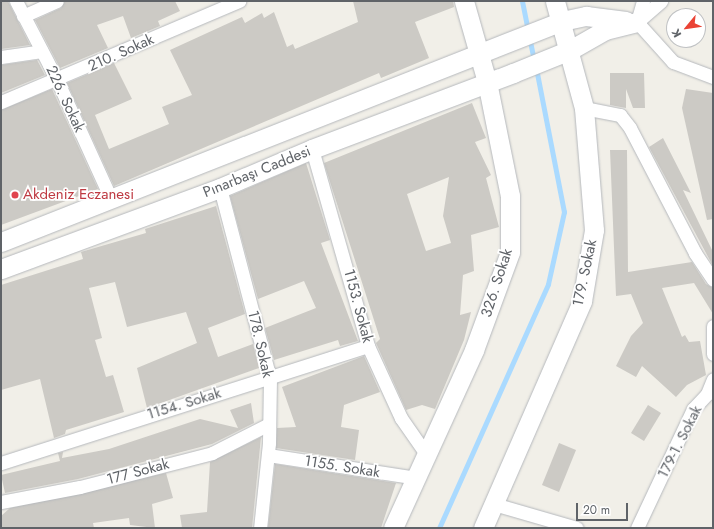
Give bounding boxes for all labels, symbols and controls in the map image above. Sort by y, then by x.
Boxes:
north arrow [666,8,706,48]
text: K [668,26,685,41]
street label: 210. Sokak [85,31,157,75]
street label: 226. Sokak [42,63,88,135]
street label: Pınarbaşı Caddesi [201,142,313,202]
place label: Akdeniz Eczanesi [23,186,134,204]
marker: Akdeniz Eczanesi [10,190,20,200]
street label: 179. Sokak [569,238,601,308]
street label: 326. Sokak [477,246,517,320]
street label: 1153. Sokak [340,267,376,345]
street label: 178. Sokak [244,309,276,379]
street label: 1154. Sokak [145,384,223,424]
street label: 179-1. Sokak [654,403,706,481]
street label: 1155. Sokak [303,452,381,482]
street label: 177 Sokak [105,455,171,489]
scale bar [578,495,630,521]
text: 20 m [583,501,610,519]

